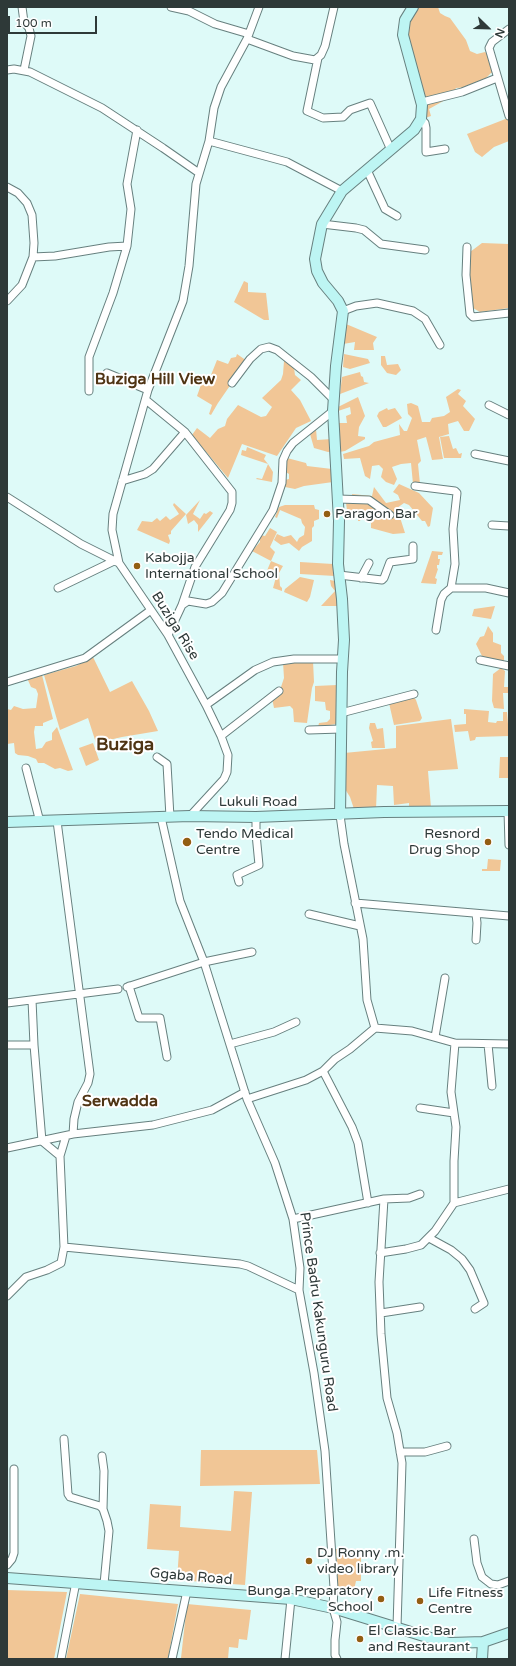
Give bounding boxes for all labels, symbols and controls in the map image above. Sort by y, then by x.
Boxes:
scale bar [10,8,99,34]
north arrow [468,8,508,48]
text: 100 m [15,16,52,30]
text: N [492,26,507,39]
district label: Buziga Hill View [95,370,215,390]
place label: Paragon Bar [335,506,418,522]
marker: Paragon Bar [322,509,332,519]
place label: Kabojja International School [145,550,278,582]
marker: Kabojja International School [132,561,142,571]
street label: Buziga Rise [147,589,203,663]
district label: Buziga [96,734,154,756]
street label: Lukuli Road [219,794,297,810]
place label: Tendo Medical Centre [196,826,293,858]
place label: Resnord Drug Shop [409,826,480,858]
marker: Tendo Medical Centre [181,836,193,848]
marker: Resnord Drug Shop [483,837,493,847]
district label: Serwadda [82,1092,158,1112]
street label: Prince Badru Kakunguru Road [296,1211,340,1413]
place label: DJ Ronny .m. video library [317,1545,404,1578]
marker: DJ Ronny .m. video library [304,1556,314,1566]
street label: Ggaba Road [149,1565,233,1589]
place label: Bunga Preparatory School [247,1583,373,1616]
place label: Life Fitness Centre [428,1585,503,1618]
marker: Bunga Preparatory School [376,1594,386,1604]
marker: Life Fitness Centre [415,1596,425,1606]
place label: El Classic Bar and Restaurant [368,1623,470,1656]
marker: El Classic Bar and Restaurant [355,1634,365,1644]

